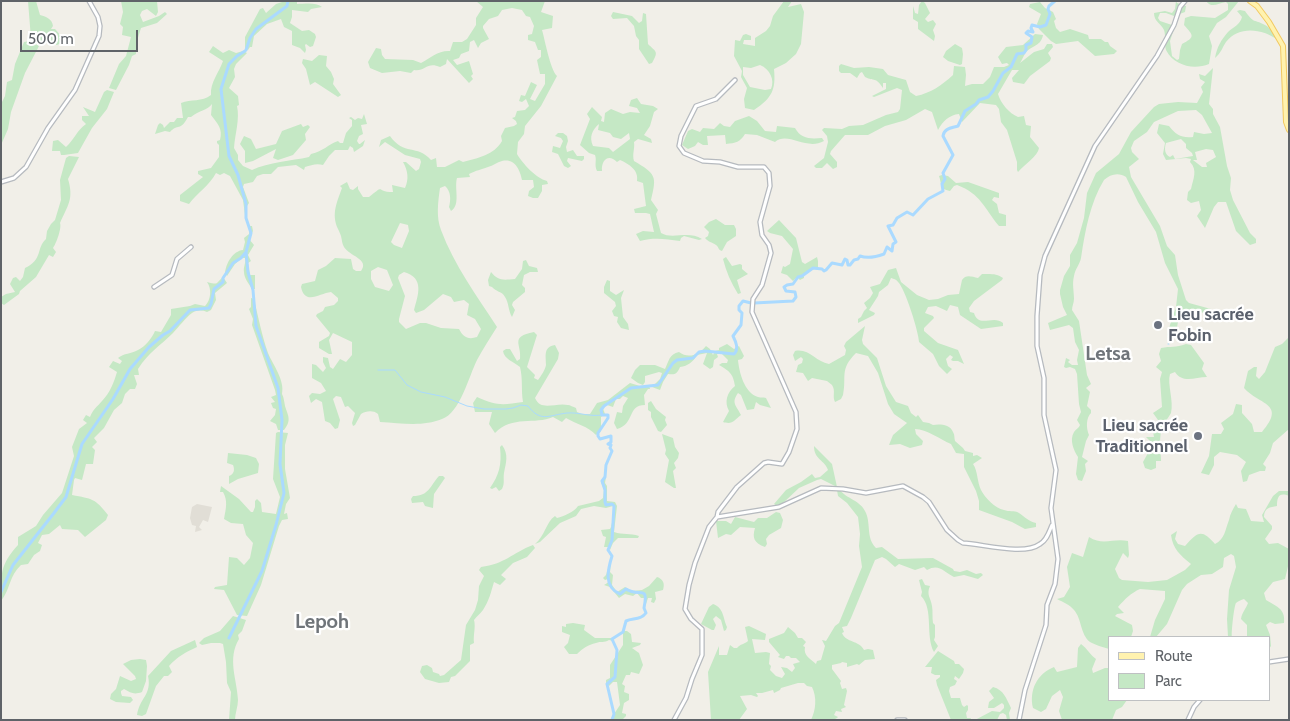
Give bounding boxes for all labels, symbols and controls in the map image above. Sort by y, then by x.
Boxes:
scale bar [22,20,140,52]
text: 500 m [28,30,74,48]
place label: Lieu sacrée Fobin [1168,304,1254,346]
marker: Lieu sacrée Fobin [1152,319,1164,331]
district label: Letsa [1085,342,1131,366]
place label: Lieu sacrée Traditionnel [1095,415,1188,458]
marker: Lieu sacrée Traditionnel [1192,430,1204,442]
district label: Lepoh [295,610,349,634]
legend [1108,636,1270,701]
text: Route [1155,647,1193,665]
text: Parc [1155,672,1182,690]

